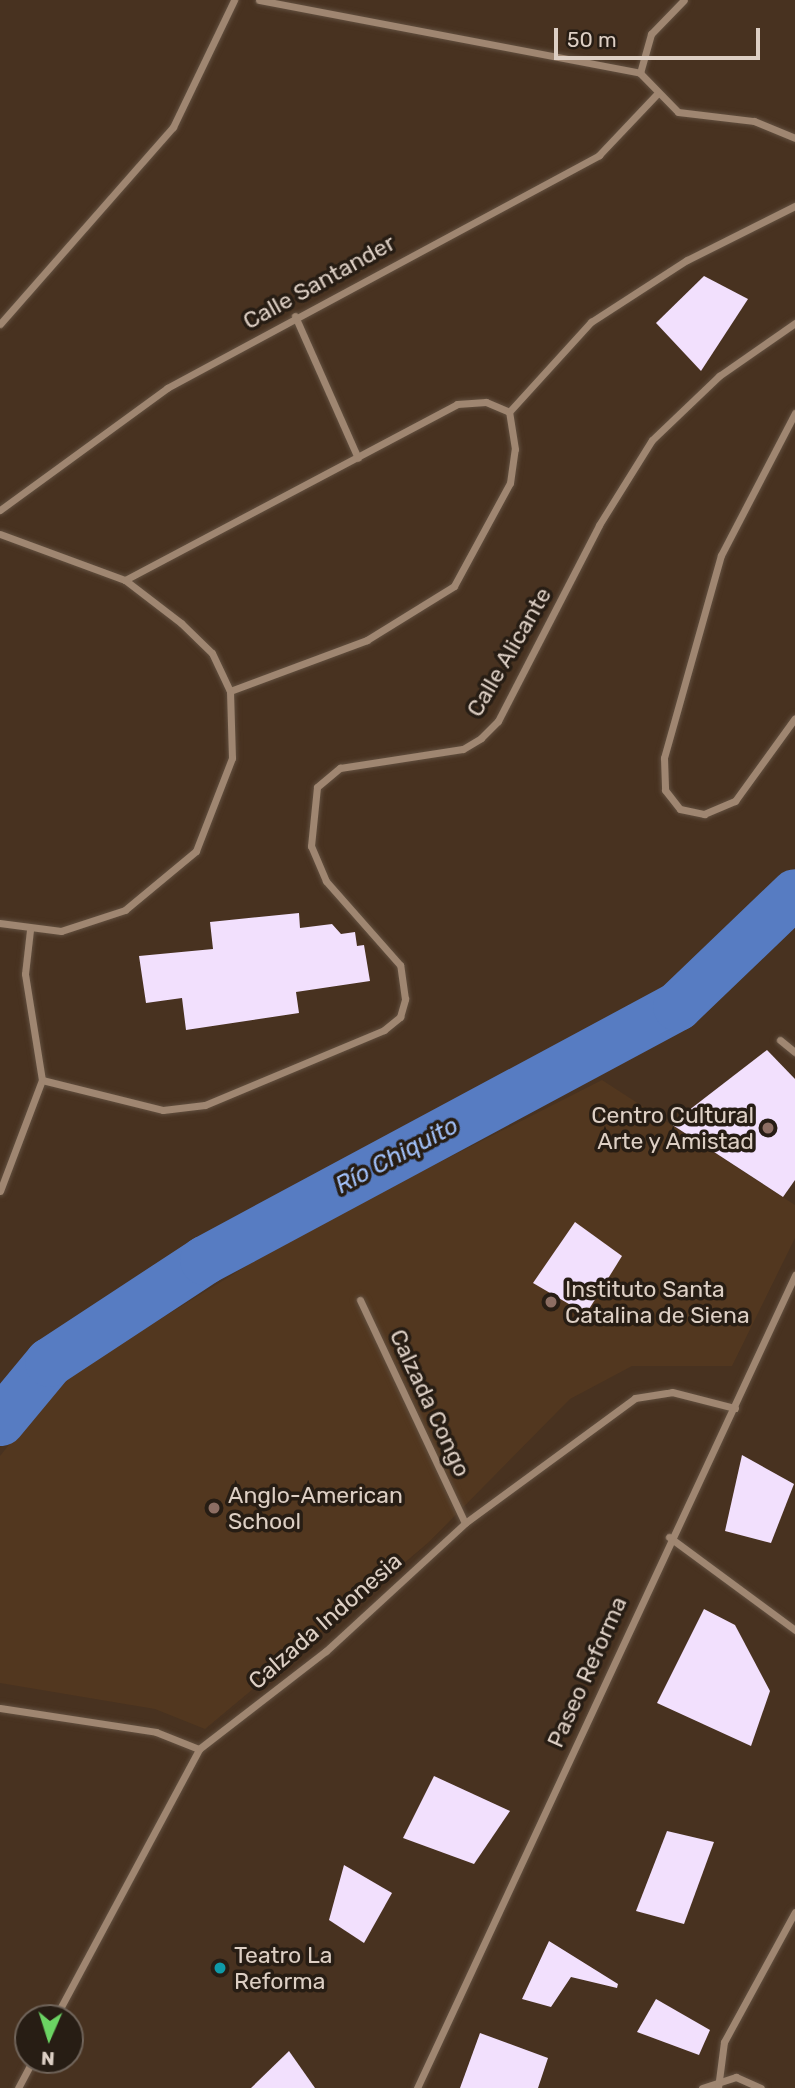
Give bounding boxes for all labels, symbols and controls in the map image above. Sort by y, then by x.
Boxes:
scale bar [557,14,764,58]
text: 50 m [567,27,617,52]
street label: Calle Santander [238,229,400,335]
street label: Calle Alicante [461,582,557,722]
place label: Centro Cultural Arte y Amistad [591,1101,754,1155]
water label: Río Chiquito [331,1112,463,1200]
marker: Centro Cultural Arte y Amistad [760,1120,776,1136]
place label: Instituto Santa Catalina de Siena [565,1275,750,1329]
marker: Instituto Santa Catalina de Siena [543,1294,559,1310]
street label: Calzada Congo [384,1325,476,1481]
place label: Anglo-American School [228,1481,403,1535]
marker: Anglo-American School [206,1500,222,1516]
street label: Calzada Indonesia [243,1547,407,1695]
street label: Paseo Reforma [541,1592,633,1752]
place label: Teatro La Reforma [234,1941,333,1995]
marker: Teatro La Reforma [212,1960,228,1976]
north arrow [14,2004,84,2074]
text: N [41,2047,55,2070]

